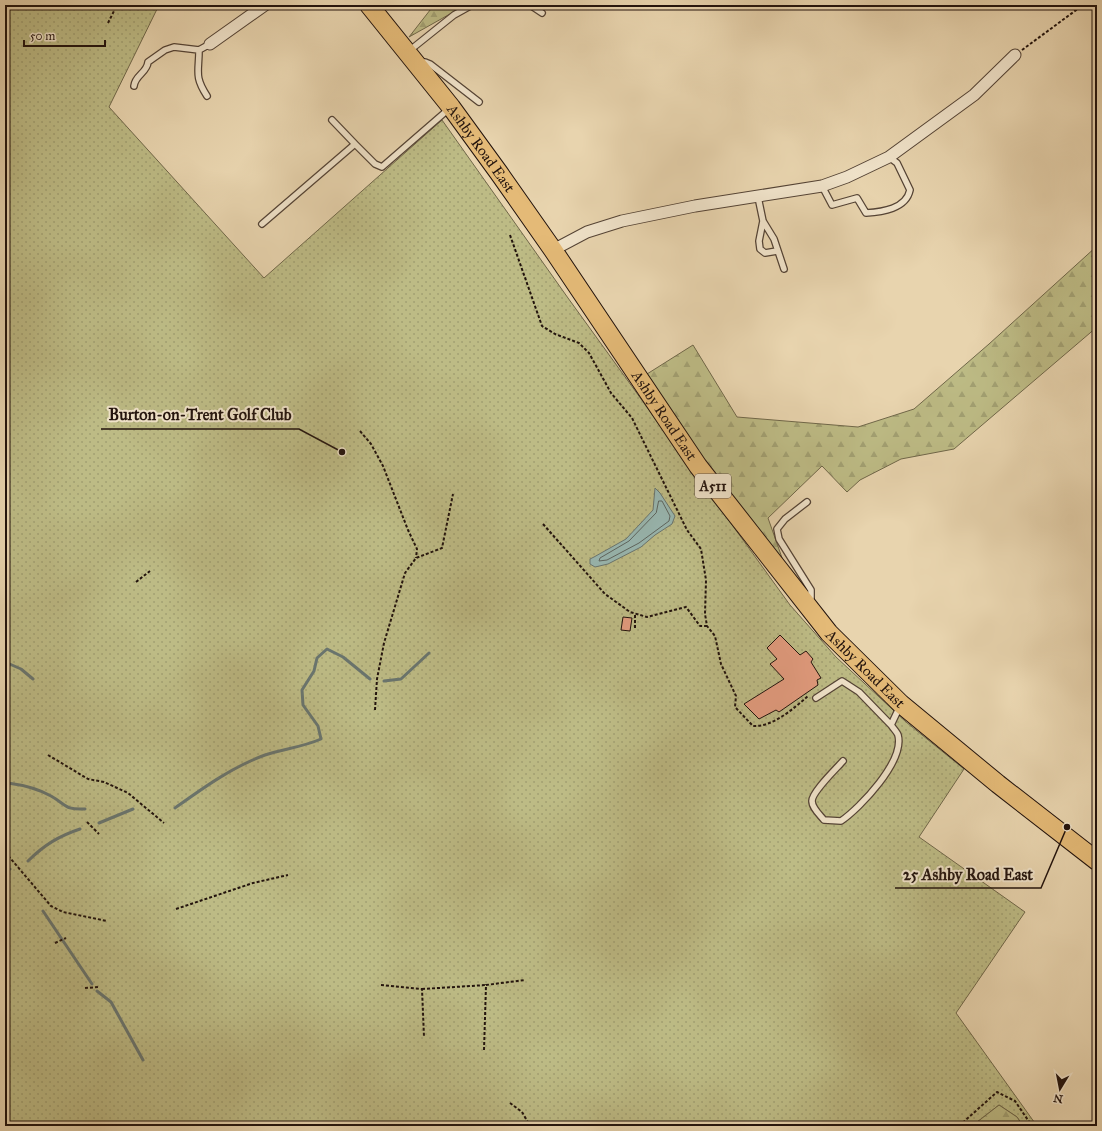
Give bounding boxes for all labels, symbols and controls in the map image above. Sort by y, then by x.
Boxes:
scale bar [24,22,105,48]
text: 50 m [30,29,55,43]
street label: Ashby Road East [443,100,519,197]
street label: Ashby Road East [627,366,701,465]
callout: Burton-on-Trent Golf Club [101,401,299,429]
text: Burton-on-Trent Golf Club [109,405,292,424]
road number: A511 [695,474,731,498]
street label: Ashby Road East [821,625,909,712]
callout: 25 Ashby Road East [895,860,1041,888]
text: 25 Ashby Road East [903,865,1033,885]
north arrow [1040,1069,1080,1109]
text: N [1052,1091,1064,1106]

